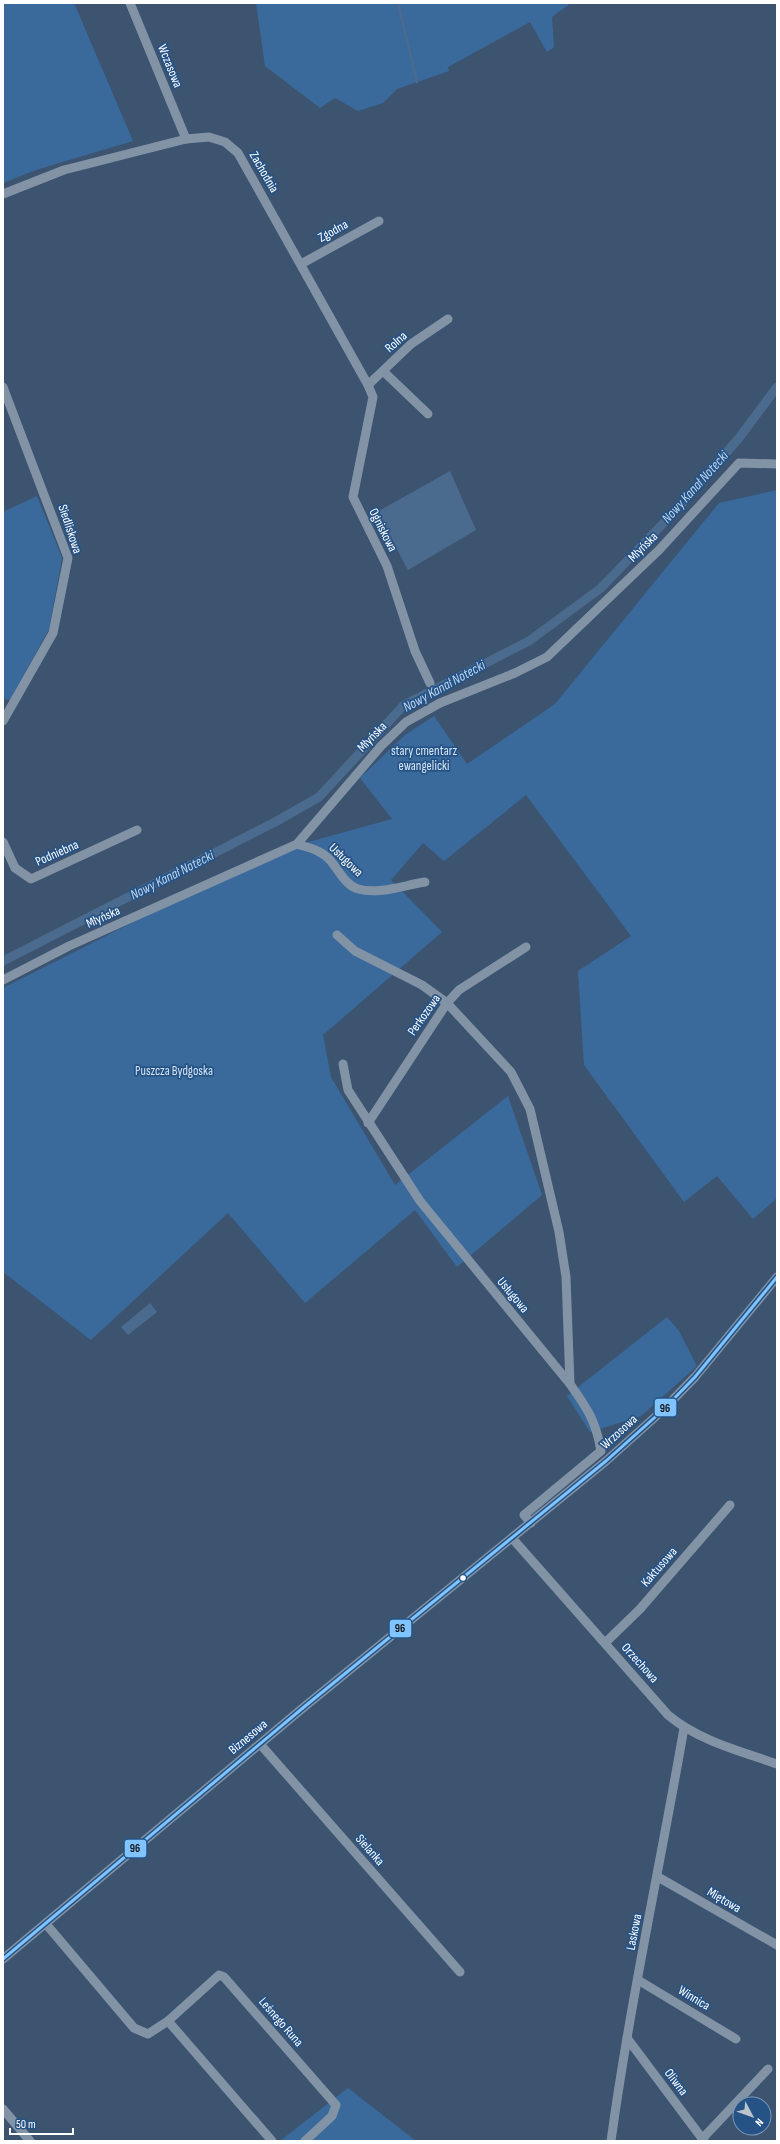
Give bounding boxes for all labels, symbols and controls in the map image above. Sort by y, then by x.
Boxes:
street label: Wczasowa [154,42,186,90]
street label: Zachodnia [246,149,282,195]
street label: Zgodna [315,216,351,246]
street label: Rolna [382,328,410,356]
water label: Nowy Kanał Notecki [658,447,732,527]
street label: Siedliskowa [55,502,85,556]
street label: Ogniskowa [365,506,401,554]
street label: Młyńska [625,529,661,565]
water label: Nowy Kanał Notecki [400,656,488,716]
street label: Młyńska [354,719,390,755]
park label: stary cmentarz ewangelicki [391,743,457,774]
street label: Podniebna [33,836,81,870]
street label: Usługowa [325,840,367,880]
water label: Nowy Kanał Notecki [127,846,217,903]
street label: Młyńska [84,902,122,932]
street label: Perkozowa [404,991,444,1039]
park label: Puszcza Bydgoska [135,1063,213,1079]
street label: Usługowa [494,1274,532,1316]
line badge: 96 [654,1398,677,1417]
text: 96 [660,1402,670,1415]
street label: Wrzosowa [597,1411,641,1453]
street label: Kaktusowa [637,1544,681,1590]
unlabelled marker [458,1573,468,1583]
line badge: 96 [389,1619,412,1638]
text: 96 [395,1622,405,1635]
street label: Orzechowa [618,1640,662,1686]
street label: Biznesowa [225,1716,271,1758]
street label: Sielanka [352,1831,388,1869]
line badge: 96 [124,1839,147,1858]
text: 96 [130,1842,140,1855]
street label: Miętowa [704,1884,744,1916]
street label: Laskowa [623,1912,645,1952]
street label: Winnica [675,1982,713,2014]
street label: Leśnego Runa [255,1994,307,2050]
street label: Oliwna [661,2065,691,2099]
north arrow [732,2096,772,2136]
scale bar [10,2110,73,2136]
text: N [752,2116,766,2129]
text: 50 m [16,2117,36,2132]

